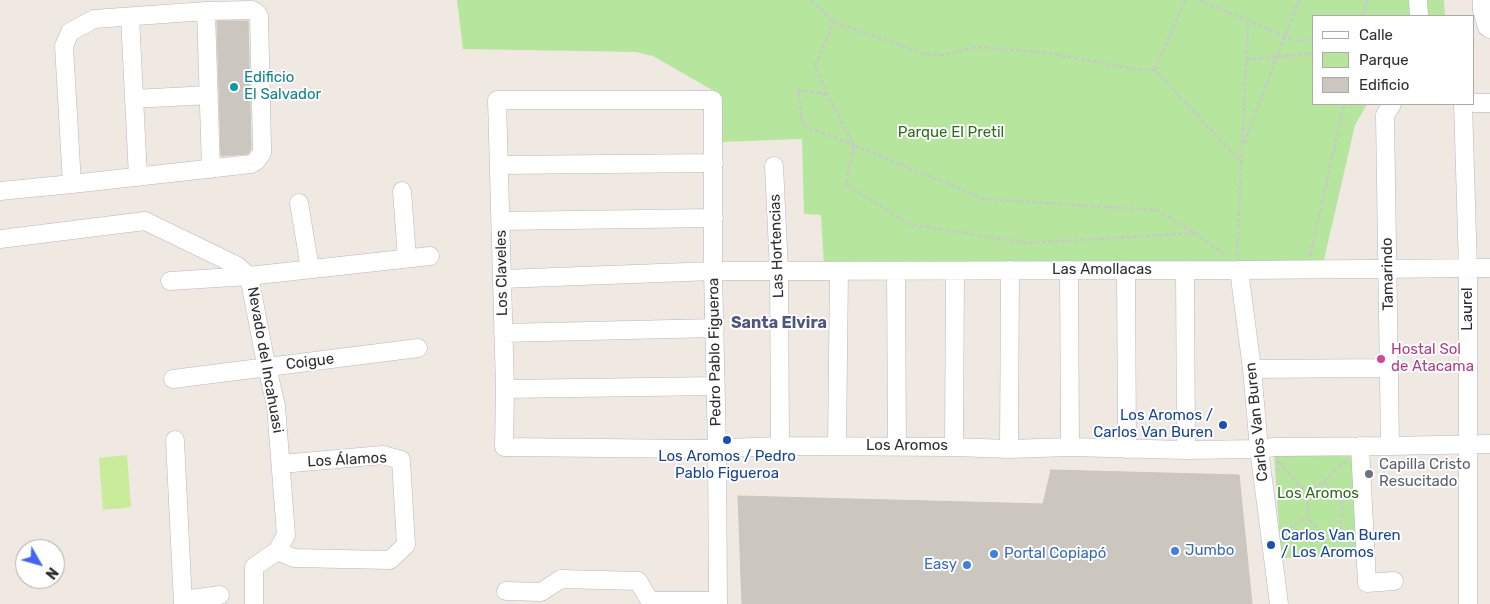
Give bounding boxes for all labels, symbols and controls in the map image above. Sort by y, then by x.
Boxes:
legend [1312,15,1475,105]
text: Calle [1359,26,1393,44]
text: Parque [1359,51,1409,69]
place label: Edificio El Salvador [244,69,321,104]
text: Edificio [1359,76,1409,94]
marker: Edificio El Salvador [228,81,240,93]
park label: Parque El Pretil [898,124,1004,142]
street label: Las Hortencias [766,194,788,298]
street label: Los Claveles [492,230,512,316]
street label: Tamarindo [1378,237,1398,311]
street label: Las Amollacas [1052,261,1152,279]
street label: Pedro Pablo Figueroa [705,278,725,426]
street label: Nevado del Incahuasi [243,285,287,435]
street label: Laurel [1459,287,1477,331]
district label: Santa Elvira [731,313,827,333]
place label: Hostal Sol de Atacama [1391,341,1474,376]
street label: Coigue [285,350,335,374]
marker: Hostal Sol de Atacama [1375,353,1387,365]
street label: Carlos Van Buren [1242,362,1272,482]
place label: Los Aromos / Carlos Van Buren [1093,407,1213,442]
marker: Los Aromos / Carlos Van Buren [1217,419,1229,431]
marker: Los Aromos / Pedro Pablo Figueroa [721,434,733,446]
street label: Los Aromos [866,437,948,455]
place label: Los Aromos / Pedro Pablo Figueroa [658,448,796,483]
street label: Los Álamos [307,449,387,471]
place label: Capilla Cristo Resucitado [1379,456,1471,491]
marker: Capilla Cristo Resucitado [1363,468,1375,480]
park label: Los Aromos [1277,485,1359,503]
place label: Carlos Van Buren / Los Aromos [1281,527,1401,562]
north arrow [15,539,65,589]
marker: Carlos Van Buren / Los Aromos [1265,539,1277,551]
place label: Jumbo [1185,542,1234,560]
place label: Portal Copiapó [1004,545,1106,563]
marker: Jumbo [1169,545,1181,557]
marker: Portal Copiapó [988,548,1000,560]
place label: Easy [924,556,957,574]
marker: Easy [961,559,973,571]
text: N [42,564,61,582]

